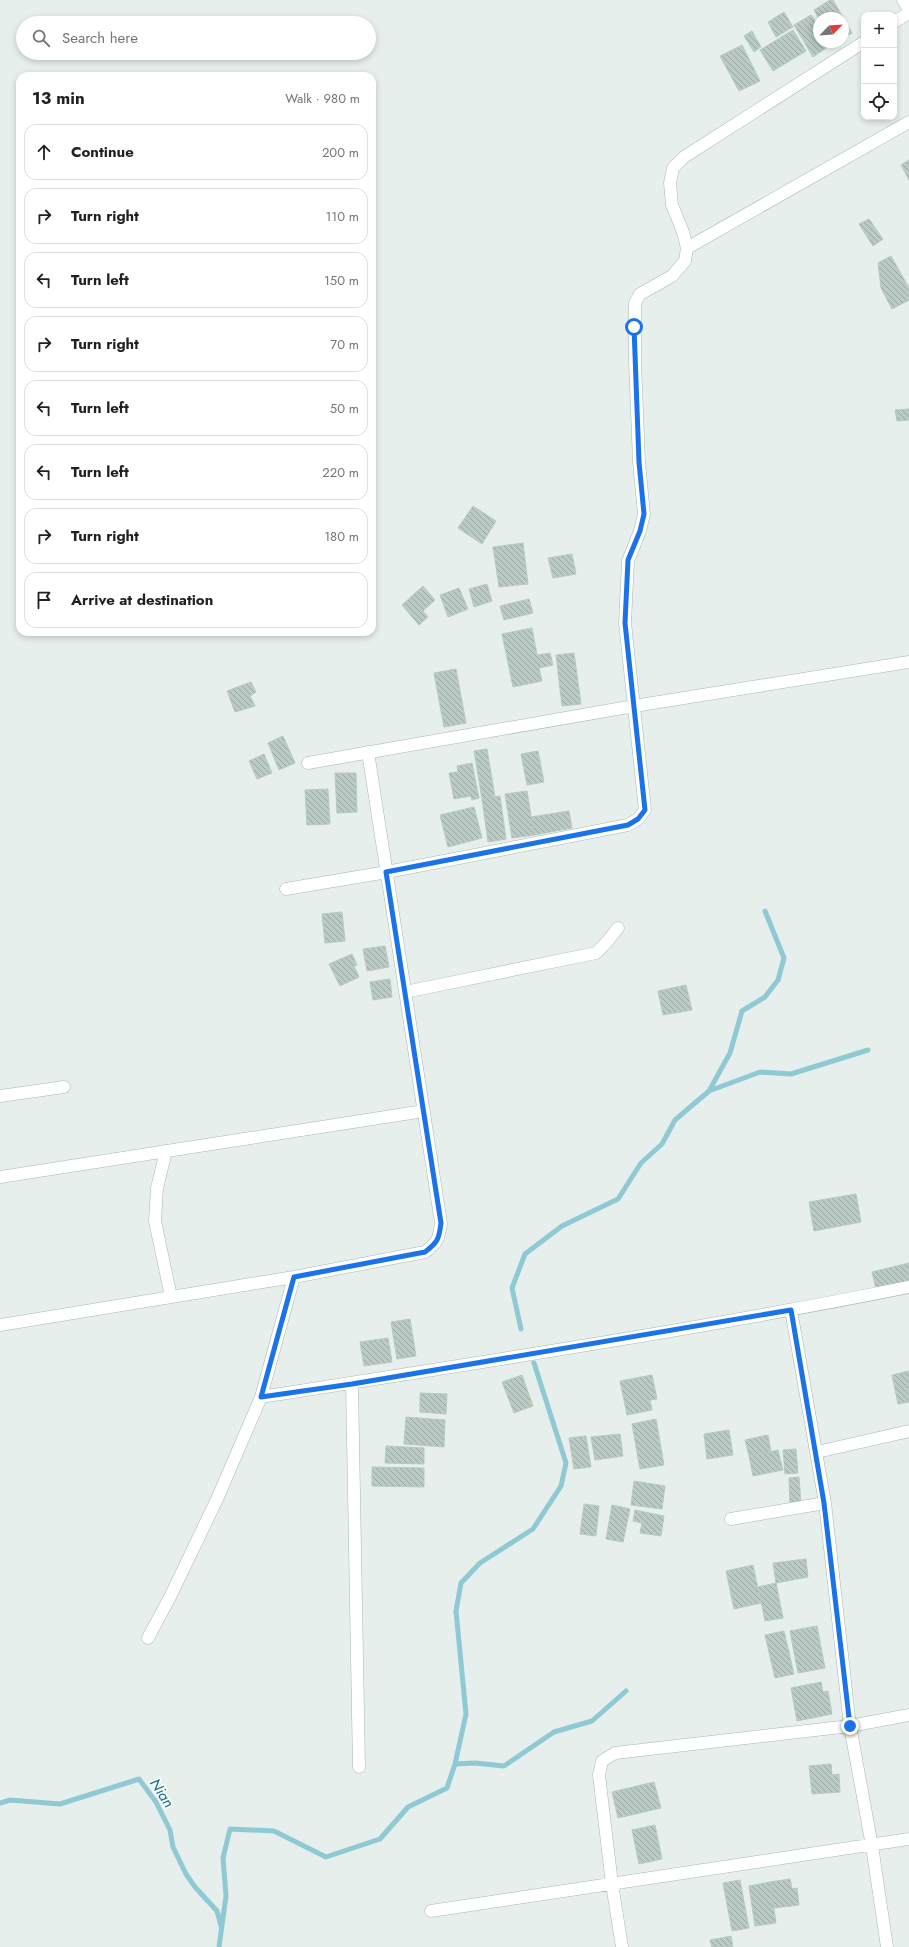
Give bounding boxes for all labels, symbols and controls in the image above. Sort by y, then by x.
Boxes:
north arrow [813,12,849,48]
map controls [861,12,897,120]
button: + [861,12,897,48]
search box [16,16,376,60]
icon: search [30,27,52,49]
text: Search here [62,27,138,49]
button: − [861,48,897,84]
button: locate [861,84,897,120]
text: 13 min [32,86,85,110]
text: Walk · 980 m [285,89,360,108]
icon: ahead [33,141,55,163]
text: Continue [71,141,134,163]
text: 200 m [322,143,359,162]
icon: right [33,205,55,227]
text: Turn right [71,205,139,227]
text: 110 m [325,207,359,226]
icon: left [33,269,55,291]
text: Turn left [71,269,129,291]
text: 150 m [324,271,359,290]
route start [625,318,643,336]
icon: right [33,333,55,355]
text: Turn right [71,333,139,355]
text: 70 m [330,335,359,354]
icon: left [33,397,55,419]
text: Turn left [71,397,129,419]
text: 50 m [330,399,359,418]
icon: left [33,461,55,483]
text: Turn left [71,461,129,483]
text: 220 m [322,463,359,482]
icon: right [33,525,55,547]
text: Turn right [71,525,139,547]
text: 180 m [324,527,359,546]
icon: arrive [33,589,55,611]
text: Arrive at destination [71,589,213,611]
route end [841,1717,859,1735]
water label: Nian [144,1774,180,1812]

